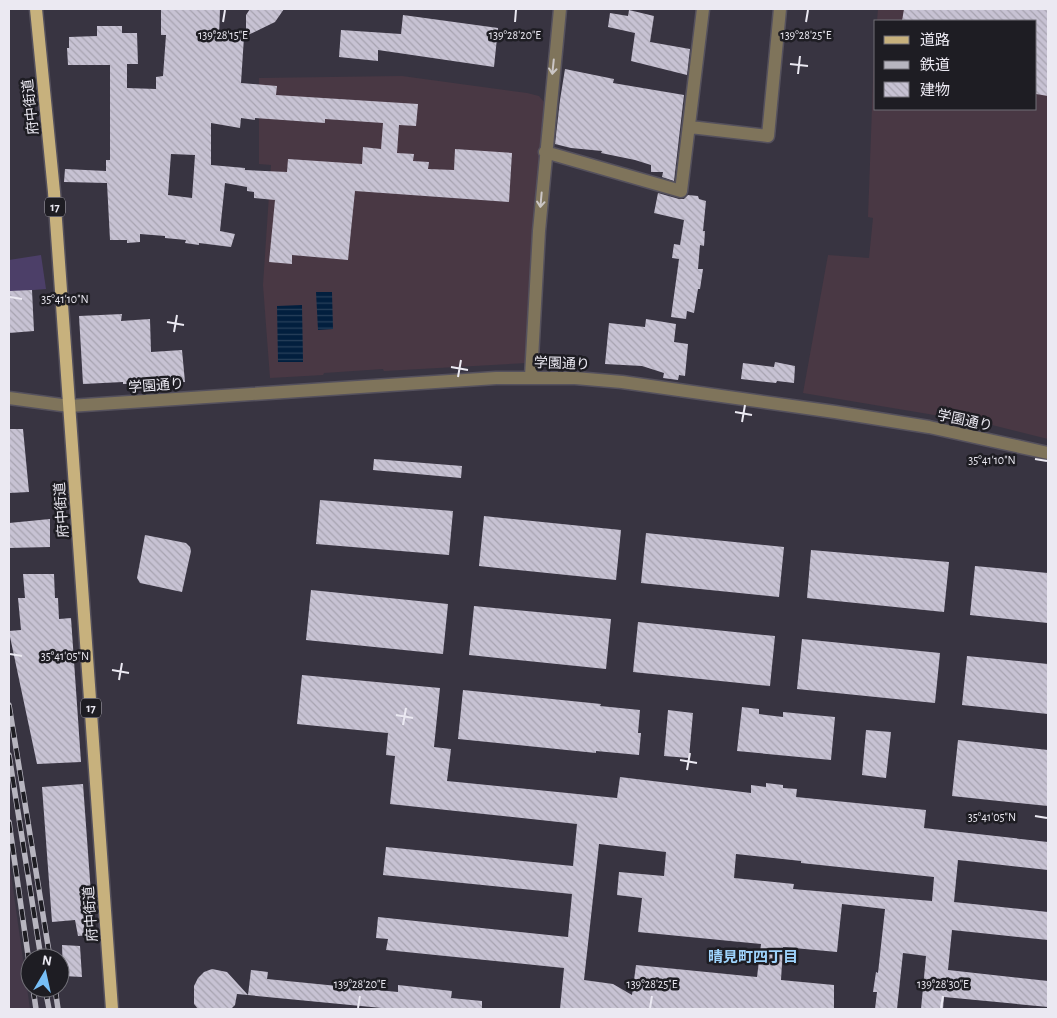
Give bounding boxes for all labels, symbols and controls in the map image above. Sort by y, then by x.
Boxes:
legend [874,20,1037,110]
text: 139°28'15"E [198,29,248,41]
text: 139°28'20"E [489,29,541,41]
text: 139°28'25"E [781,29,832,41]
text: 道路 [920,32,950,48]
text: 鉄道 [920,57,950,73]
one-way arrow [548,59,558,75]
street label: 府中街道 [20,78,41,136]
text: 建物 [920,82,950,98]
one-way arrow [537,192,546,208]
road number: 17 [45,198,65,216]
text: 35°41'10"N [41,293,89,305]
street label: 学園通り [534,355,590,372]
street label: 学園通り [128,376,184,395]
street label: 学園通り [936,407,994,434]
text: 35°41'10"N [968,454,1016,466]
street label: 府中街道 [52,482,71,538]
text: 35°41'05"N [41,650,89,662]
road number: 17 [81,698,101,718]
text: 35°41'05"N [968,811,1016,823]
street label: 府中街道 [81,886,100,942]
north arrow [20,948,70,998]
district label: 晴見町四丁目 [708,949,798,965]
text: N [41,953,53,969]
text: 139°28'20"E [334,978,386,990]
text: 139°28'25"E [627,978,678,990]
text: 139°28'30"E [917,978,969,990]

